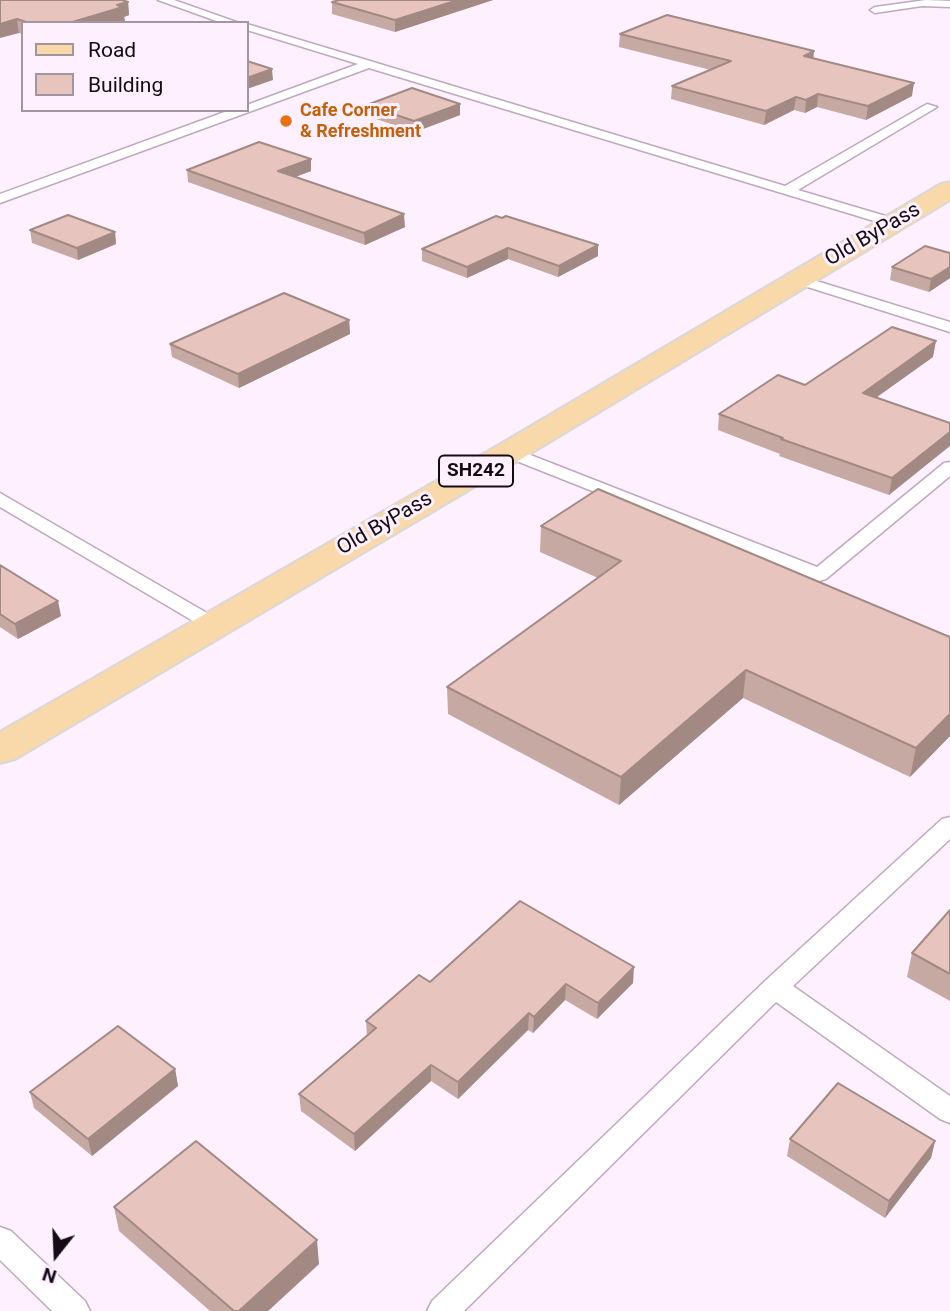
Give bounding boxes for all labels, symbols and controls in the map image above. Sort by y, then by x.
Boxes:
legend [21,21,248,112]
text: Road [88,38,136,62]
text: Building [88,73,163,97]
place label: Cafe Corner & Refreshment [300,100,421,142]
marker: Cafe Corner & Refreshment [278,113,294,129]
street label: Old ByPass [821,198,925,272]
road number: SH242 [439,456,513,486]
street label: Old ByPass [333,487,437,561]
north arrow [21,1220,91,1290]
text: N [39,1262,59,1288]

